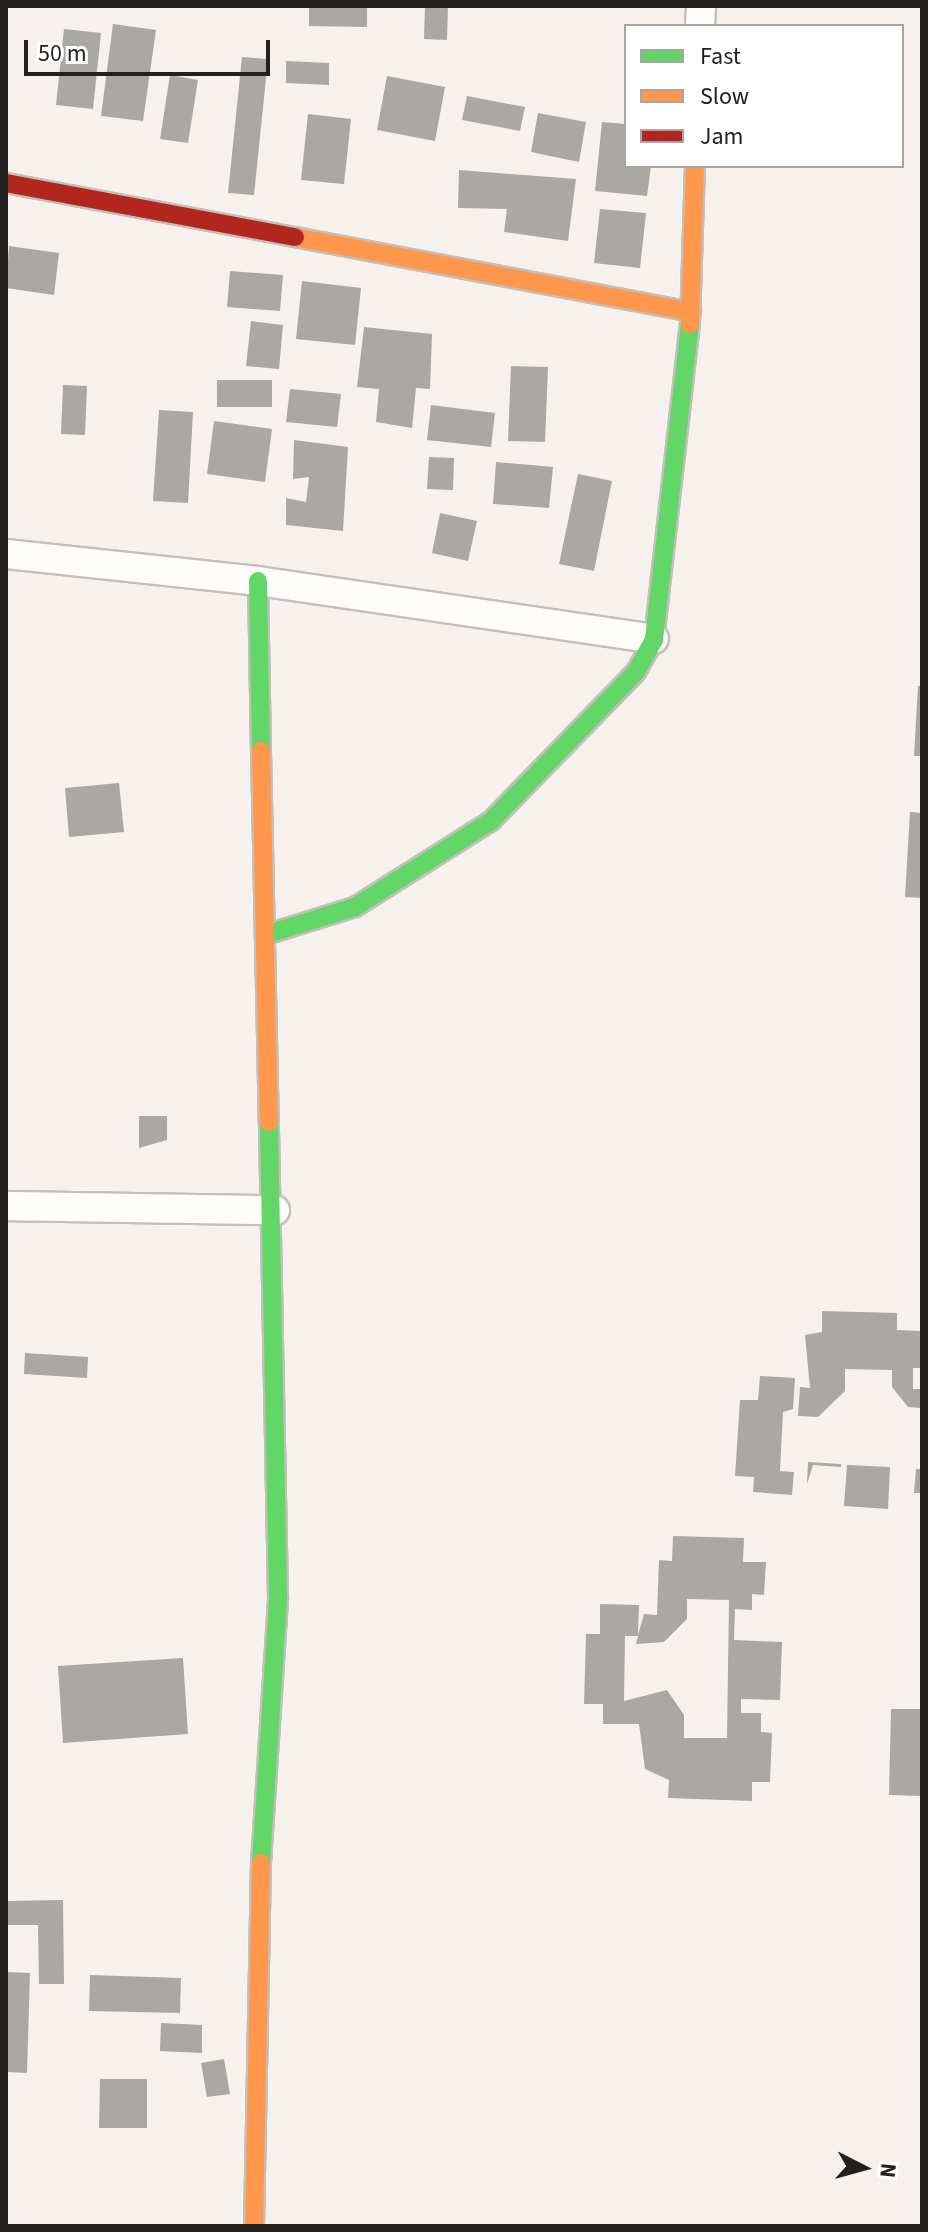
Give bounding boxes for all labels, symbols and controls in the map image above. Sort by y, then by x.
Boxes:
scale bar [28,24,274,74]
legend [624,24,904,168]
text: 50 m [38,36,87,71]
text: Fast [700,39,741,74]
text: Slow [700,79,749,114]
text: Jam [700,119,744,154]
north arrow [824,2128,904,2208]
text: N [871,2162,905,2179]

